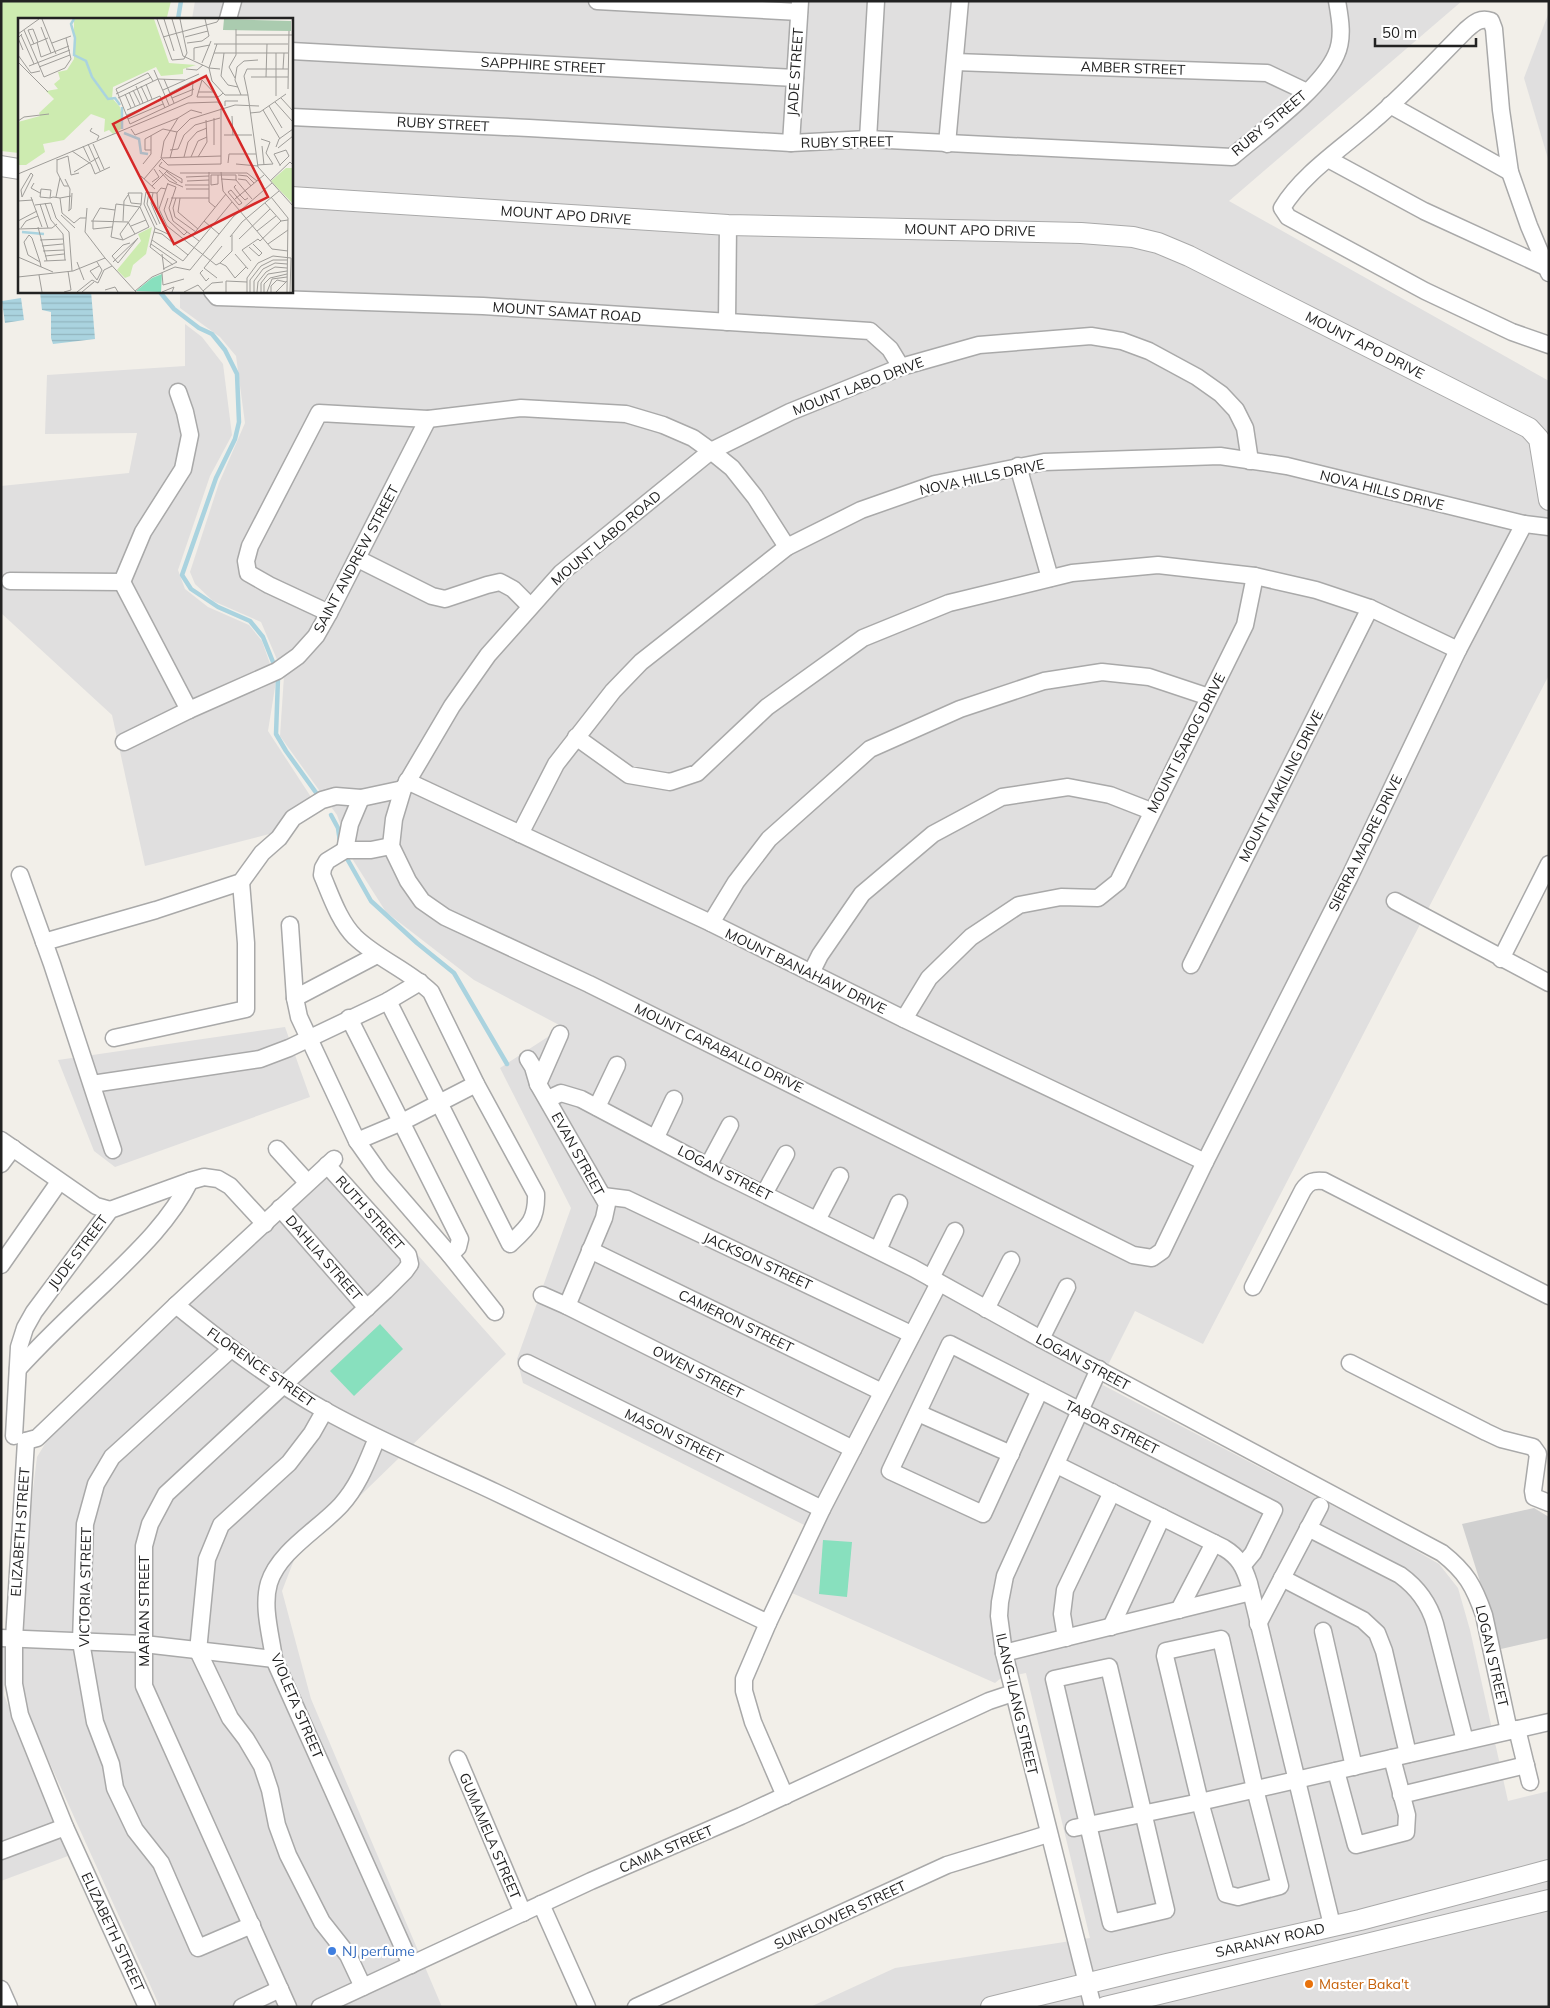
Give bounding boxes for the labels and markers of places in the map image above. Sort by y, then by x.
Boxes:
place label: NJ perfume [342,1942,415,1960]
marker: NJ perfume [326,1945,338,1957]
place label: Master Baka't [1319,1975,1409,1993]
marker: Master Baka't [1303,1978,1315,1990]

